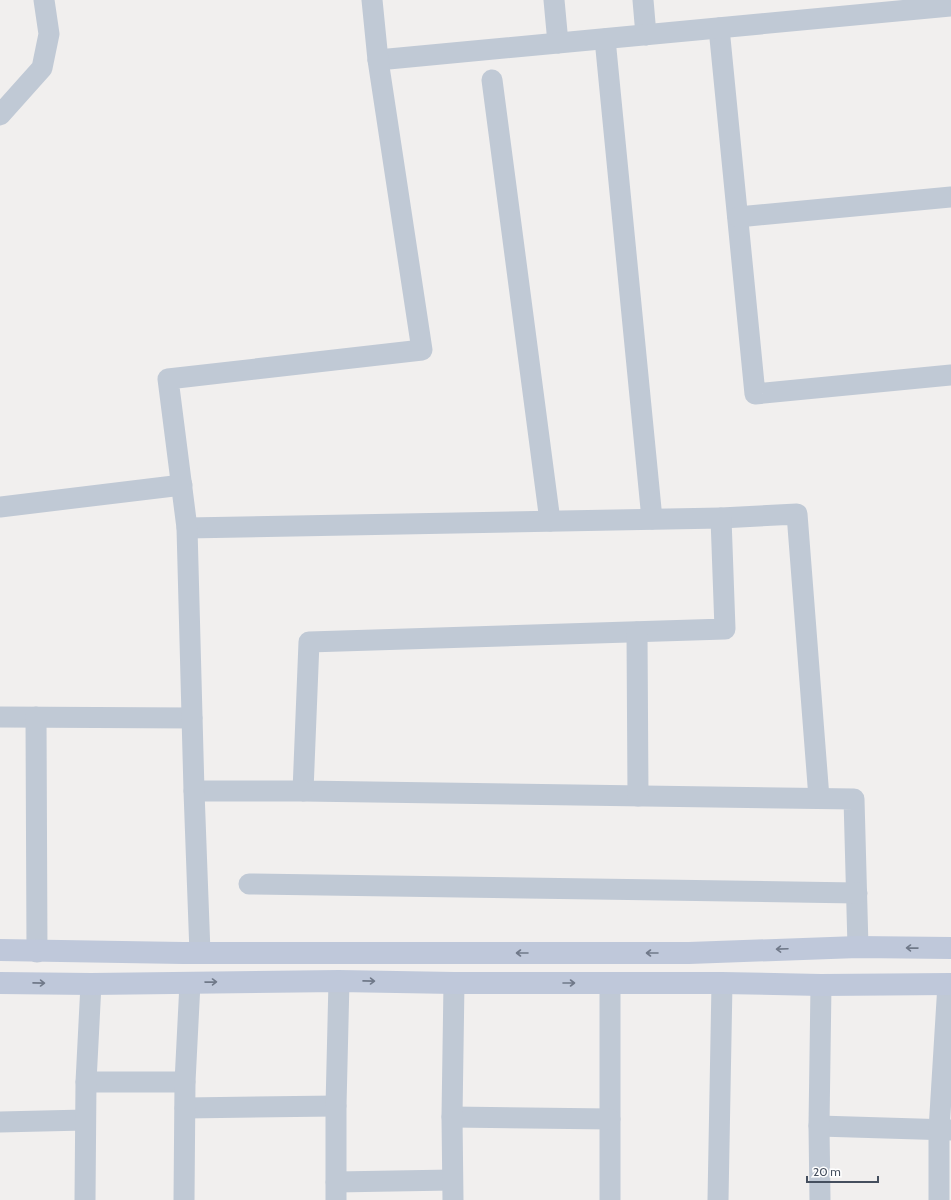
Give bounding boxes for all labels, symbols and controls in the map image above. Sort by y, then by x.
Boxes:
one-way arrow [906,944,919,952]
one-way arrow [776,946,789,953]
one-way arrow [516,949,529,957]
one-way arrow [646,949,659,957]
one-way arrow [204,978,217,986]
one-way arrow [362,978,375,985]
one-way arrow [562,979,575,987]
one-way arrow [32,980,45,987]
scale bar [807,1158,878,1184]
text: 20 m [813,1164,841,1179]

